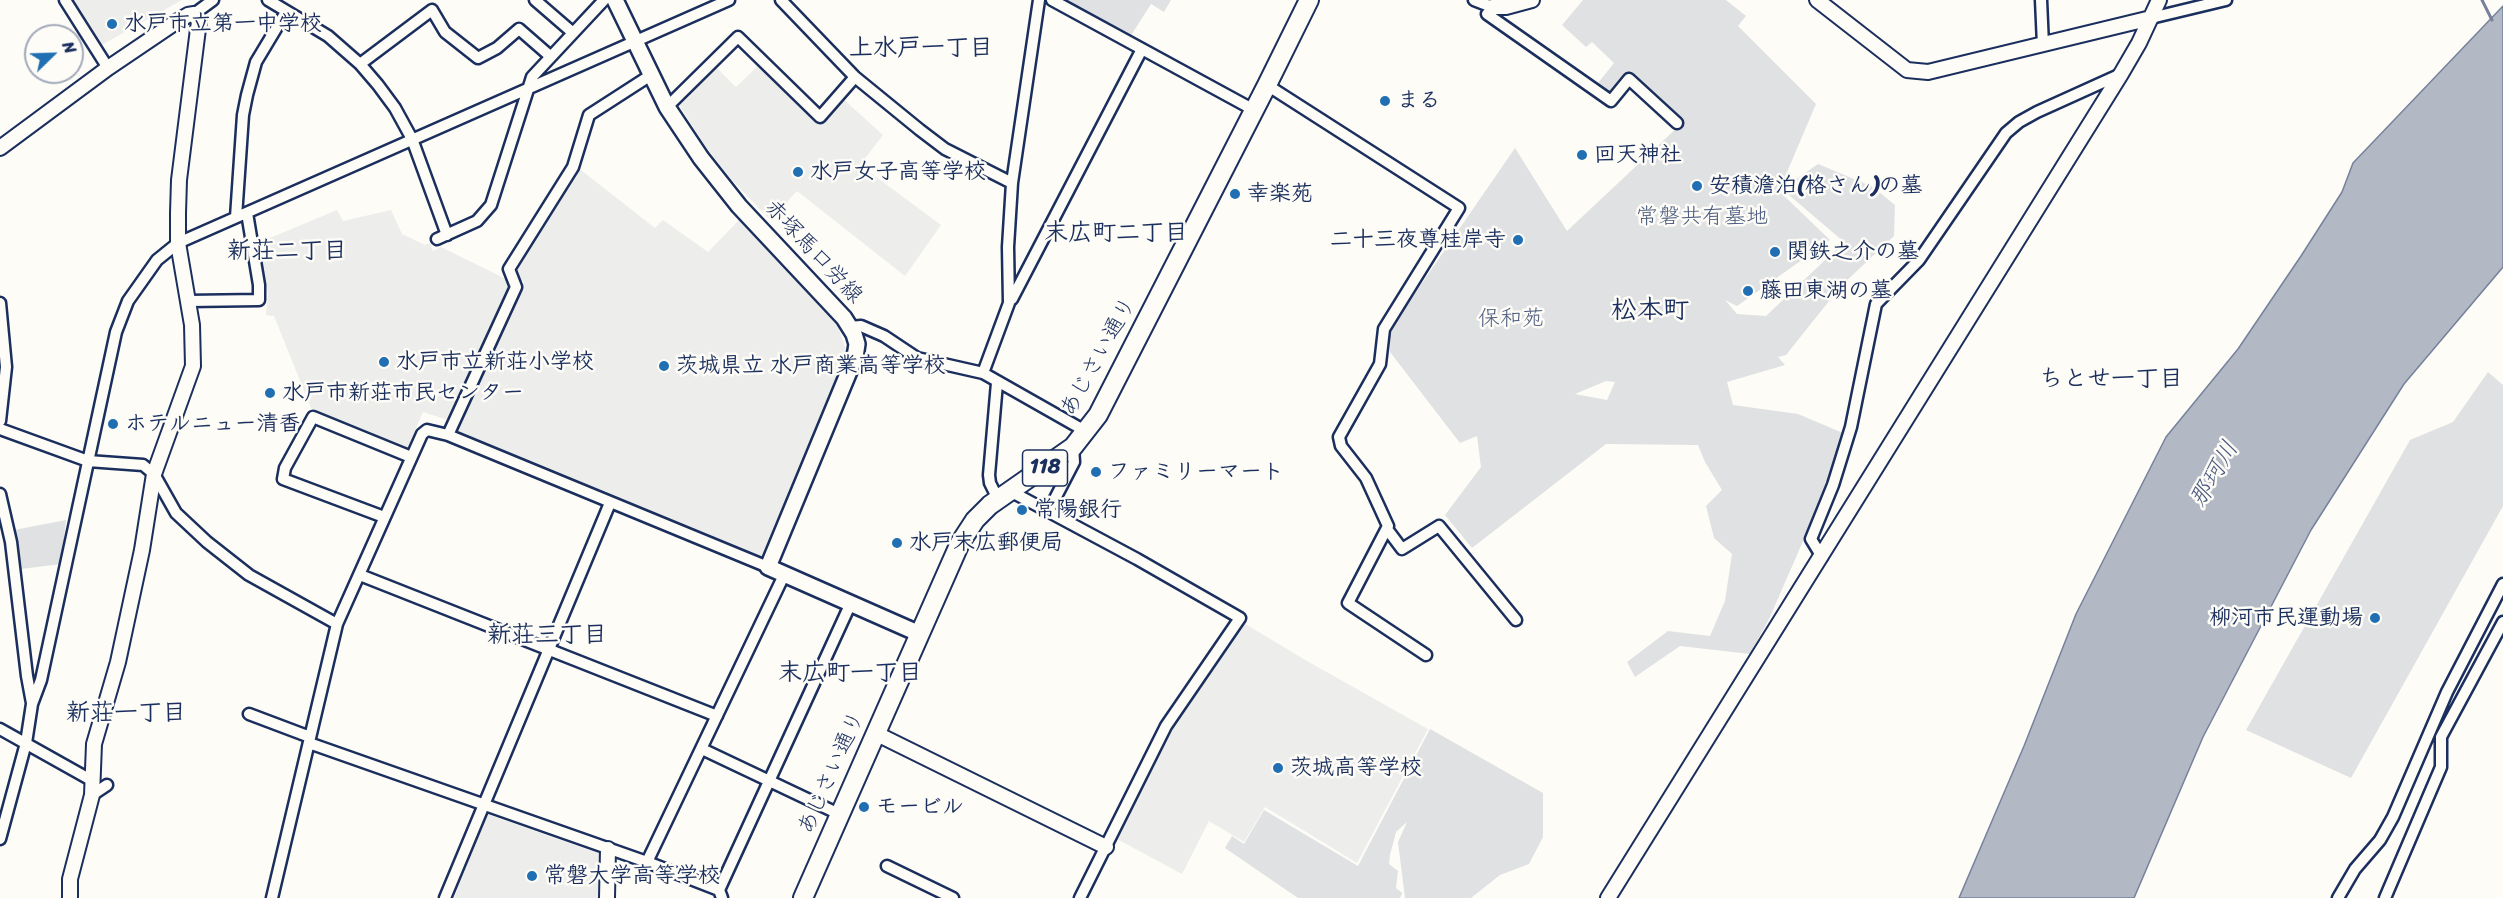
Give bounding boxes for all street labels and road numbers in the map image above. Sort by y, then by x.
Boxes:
street label: 赤塚馬口労線 [758,195,868,309]
street label: あじさい通り [1055,293,1143,421]
road number: 118 [1022,450,1068,486]
street label: あじさい通り [793,707,871,839]

